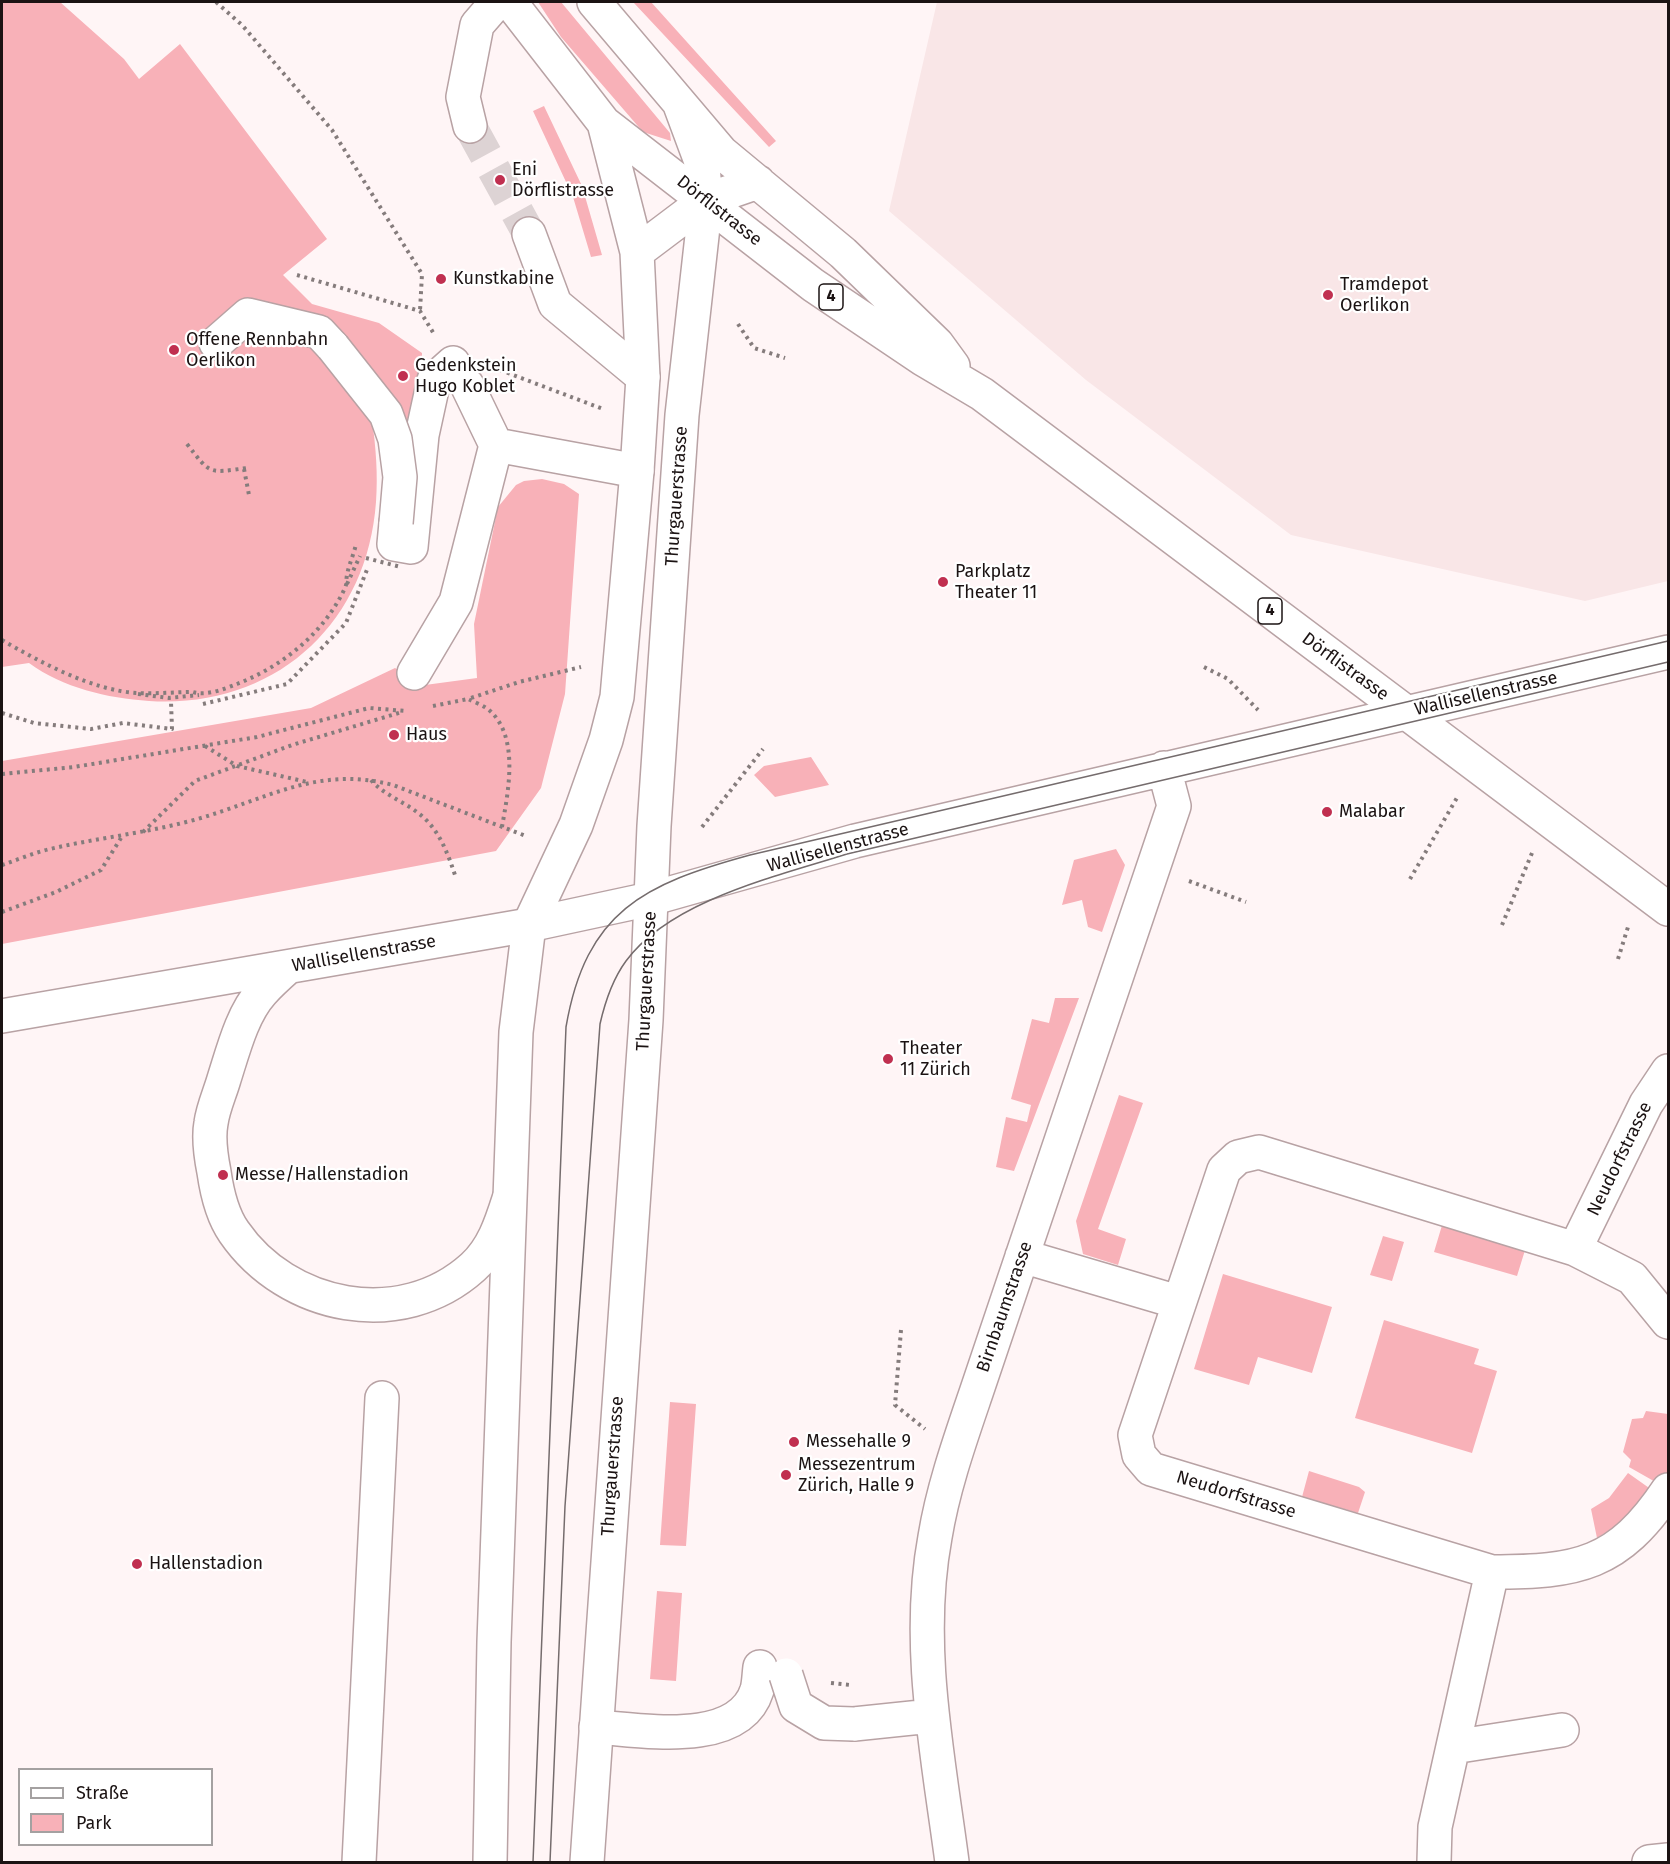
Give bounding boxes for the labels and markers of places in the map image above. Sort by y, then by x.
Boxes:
place label: Eni Dörflistrasse [512,159,614,201]
marker: Eni Dörflistrasse [493,173,507,187]
place label: Kunstkabine [453,268,554,290]
marker: Kunstkabine [434,272,448,286]
place label: Tramdepot Oerlikon [1340,274,1429,316]
marker: Tramdepot Oerlikon [1321,288,1335,302]
place label: Offene Rennbahn Oerlikon [186,329,328,372]
marker: Offene Rennbahn Oerlikon [167,343,181,357]
place label: Gedenkstein Hugo Koblet [415,355,516,398]
marker: Gedenkstein Hugo Koblet [396,369,410,383]
place label: Parkplatz Theater 11 [955,561,1037,604]
marker: Parkplatz Theater 11 [936,575,950,589]
place label: Haus [406,724,447,746]
marker: Haus [387,728,401,742]
place label: Malabar [1339,801,1405,823]
marker: Malabar [1320,805,1334,819]
place label: Theater 11 Zürich [900,1038,971,1080]
marker: Theater 11 Zürich [881,1052,895,1066]
place label: Messe/Hallenstadion [235,1164,409,1186]
marker: Messe/Hallenstadion [216,1168,230,1182]
place label: Messehalle 9 [806,1431,911,1453]
marker: Messehalle 9 [787,1435,801,1449]
place label: Messezentrum Zürich, Halle 9 [798,1454,916,1496]
marker: Messezentrum Zürich, Halle 9 [779,1468,793,1482]
place label: Hallenstadion [149,1553,263,1575]
marker: Hallenstadion [130,1557,144,1571]

